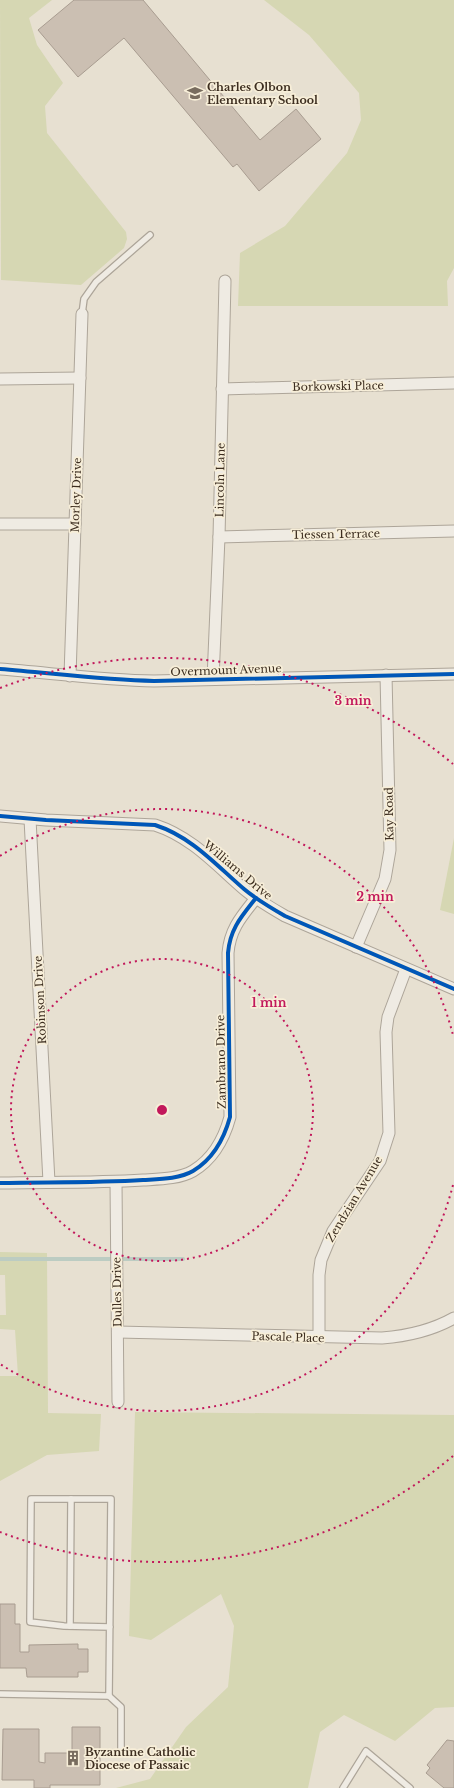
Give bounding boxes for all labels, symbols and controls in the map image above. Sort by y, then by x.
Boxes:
place label: Charles Olbon Elementary School [207,80,318,107]
school or university icon: Charles Olbon Elementary School [186,84,204,102]
street label: Borkowski Place [292,378,384,394]
street label: Lincoln Lane [212,443,228,517]
street label: Morley Drive [68,457,84,533]
street label: Tiessen Terrace [292,526,380,542]
street label: Overmount Avenue [170,661,282,679]
text: 3 min [334,693,372,708]
street label: Kay Road [382,787,396,841]
street label: Williams Drive [200,837,275,903]
text: 2 min [356,889,394,904]
street label: Robinson Drive [31,955,49,1045]
text: 1 min [252,995,287,1010]
street label: Zambrano Drive [213,1015,229,1109]
centre of rings [155,1103,169,1117]
street label: Zendzian Avenue [323,1153,385,1245]
street label: Dulles Drive [109,1257,125,1327]
street label: Pascale Place [251,1329,325,1345]
place label: Byzantine Catholic Diocese of Passaic [85,1745,195,1772]
building icon: Byzantine Catholic Diocese of Passaic [64,1749,82,1767]

